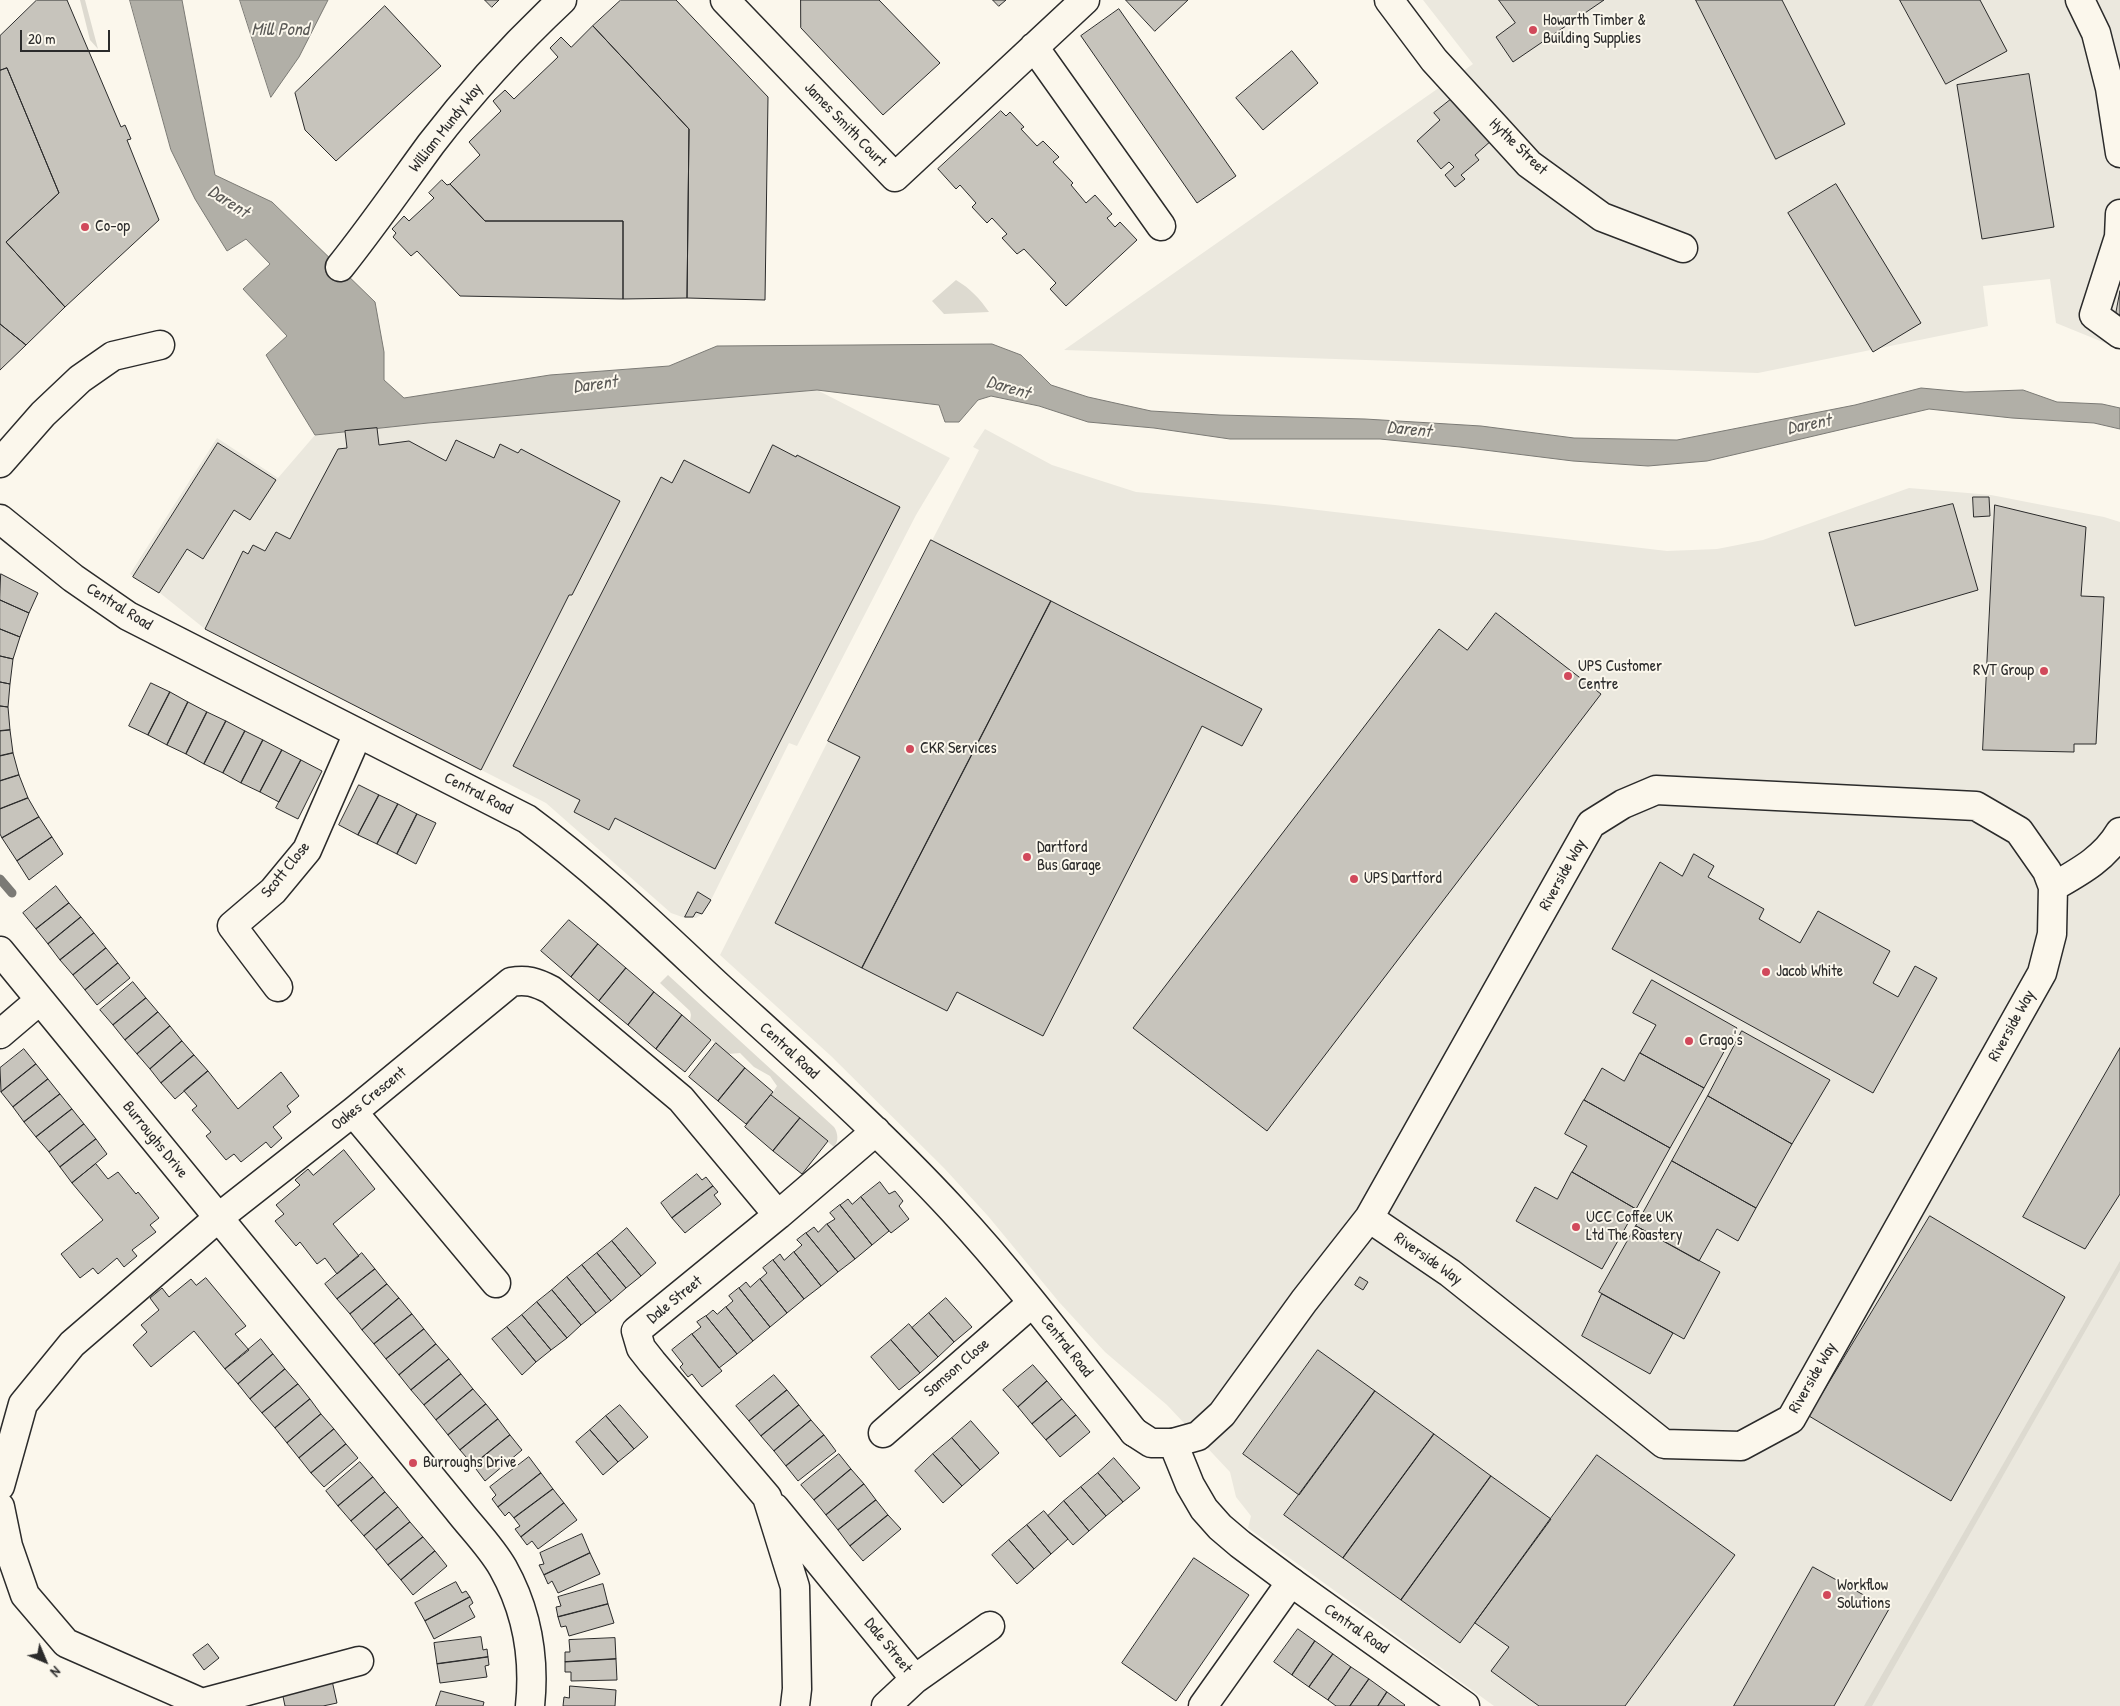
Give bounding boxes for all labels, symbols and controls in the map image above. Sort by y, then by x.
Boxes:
place label: Howarth Timber & Building Supplies [1543,11,1646,49]
water label: Mill Pond [251,19,309,41]
scale bar [22,20,112,52]
marker: Howarth Timber & Building Supplies [1527,24,1539,36]
text: 20 m [28,28,55,49]
street label: James Smith Court [800,79,890,171]
street label: William Mundy Way [405,80,487,176]
street label: Hythe Street [1485,114,1551,180]
water label: Darent [204,181,252,223]
place label: Co-op [95,217,130,237]
marker: Co-op [79,221,91,233]
water label: Darent [984,371,1032,405]
water label: Darent [572,372,618,398]
water label: Darent [1785,410,1833,440]
water label: Darent [1386,417,1432,443]
street label: Central Road [82,579,156,635]
place label: UPS Customer Centre [1578,657,1662,695]
place label: RVT Group [1973,661,2034,681]
marker: RVT Group [2038,665,2050,677]
marker: UPS Customer Centre [1562,670,1574,682]
place label: CKR Services [920,739,997,759]
marker: CKR Services [904,743,916,755]
street label: Central Road [440,769,516,819]
street label: Riverside Way [1536,836,1590,914]
street label: Scott Close [258,838,314,902]
place label: Dartford Bus Garage [1037,838,1101,876]
marker: Dartford Bus Garage [1021,851,1033,863]
place label: UPS Dartford [1364,869,1442,889]
marker: UPS Dartford [1348,873,1360,885]
place label: Jacob White [1776,962,1843,982]
marker: Jacob White [1760,966,1772,978]
street label: Riverside Way [1985,987,2039,1065]
street label: Central Road [755,1019,823,1083]
place label: Crago's [1699,1031,1743,1051]
marker: Crago's [1683,1035,1695,1047]
street label: Oakes Crescent [328,1063,410,1135]
street label: Burroughs Drive [118,1098,192,1182]
place label: UCC Coffee UK Ltd The Roastery [1586,1208,1683,1246]
marker: UCC Coffee UK Ltd The Roastery [1570,1221,1582,1233]
street label: Riverside Way [1390,1229,1466,1289]
street label: Dale Street [644,1272,706,1328]
street label: Central Road [1036,1311,1096,1381]
street label: Samson Close [921,1335,993,1401]
street label: Riverside Way [1785,1339,1841,1417]
place label: Burroughs Drive [423,1453,516,1473]
marker: Burroughs Drive [407,1457,419,1469]
place label: Workflow Solutions [1837,1576,1890,1614]
marker: Workflow Solutions [1821,1589,1833,1601]
street label: Central Road [1320,1600,1392,1658]
street label: Dale Street [860,1615,916,1677]
north arrow [20,1636,70,1686]
text: N [47,1663,65,1681]

